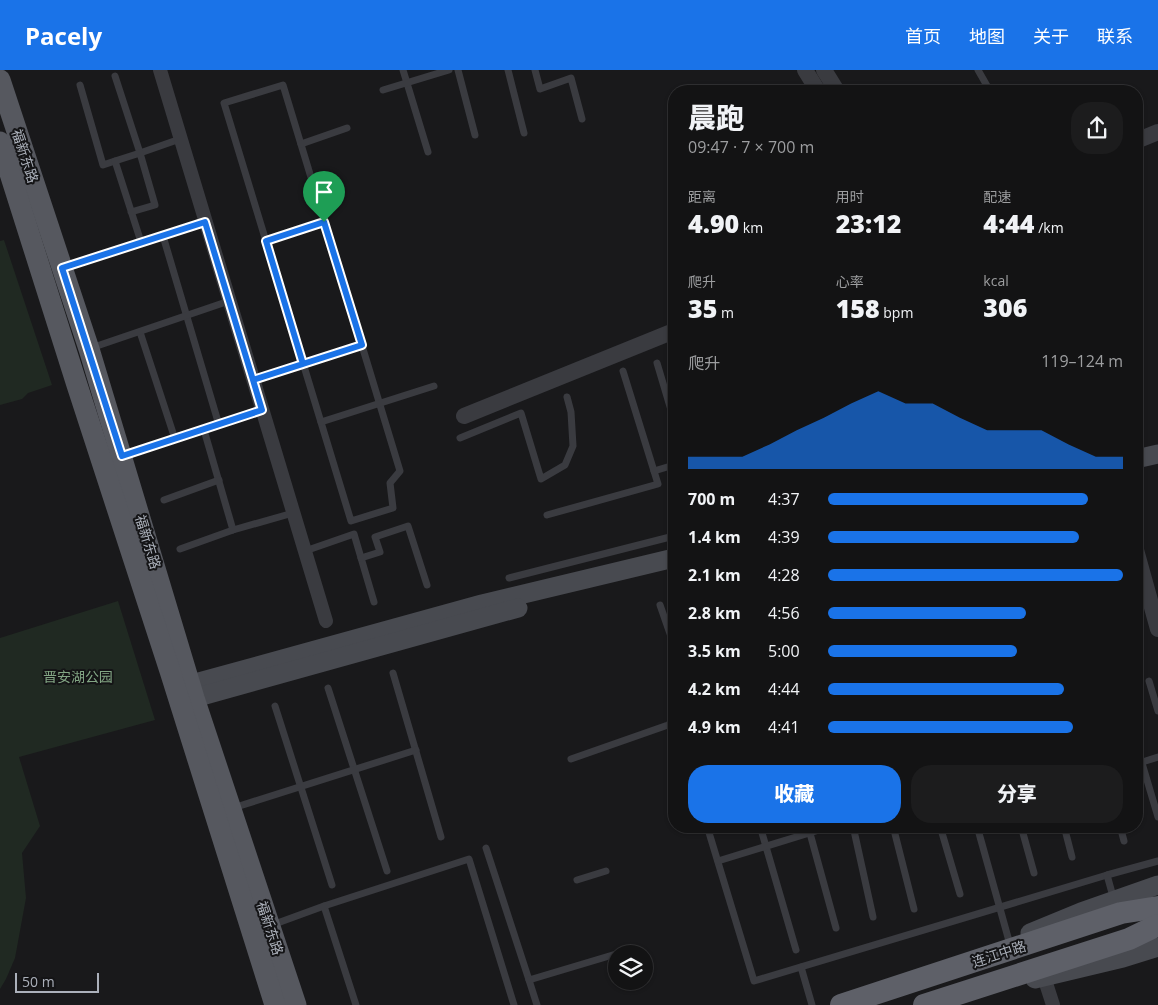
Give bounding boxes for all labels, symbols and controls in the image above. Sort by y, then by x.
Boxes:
text: Pacely [25,19,102,52]
text: 首页 [905,24,941,48]
text: 地图 [969,24,1005,48]
text: 关于 [1033,24,1069,48]
text: 联系 [1097,24,1133,48]
text: 晨跑 [688,98,744,136]
button: share [1071,102,1123,154]
street label: 福新东路 [8,126,43,185]
text: 09:47 · 7 × 700 m [688,136,814,158]
pin [303,171,345,222]
icon: arrive [310,178,338,206]
text: 距离 [688,187,716,206]
text: 用时 [836,187,864,206]
text: 配速 [983,187,1011,206]
text: 4.90 [688,206,739,240]
text: 23:12 [836,206,901,240]
text: 4:44 [983,206,1035,240]
text: km [739,218,763,237]
text: /km [1035,218,1064,237]
text: kcal [983,271,1009,290]
text: 爬升 [688,272,716,291]
text: 心率 [836,272,864,291]
text: 306 [983,290,1027,324]
text: 35 [688,291,717,325]
text: 158 [836,291,880,325]
text: m [717,303,734,322]
text: bpm [880,303,913,322]
text: 119–124 m [1041,350,1123,372]
text: 爬升 [688,352,720,374]
text: 700 m [688,488,735,510]
text: 4:37 [768,488,800,510]
street label: 福新东路 [131,512,166,571]
text: 1.4 km [688,526,741,548]
text: 4:39 [768,526,800,548]
text: 2.1 km [688,564,741,586]
text: 4:28 [768,564,800,586]
text: 2.8 km [688,602,741,624]
text: 4:56 [768,602,800,624]
text: 3.5 km [688,640,741,662]
text: 5:00 [768,640,800,662]
park label: 晋安湖公园 [43,667,113,686]
text: 4.2 km [688,678,741,700]
text: 4:44 [768,678,800,700]
text: 4.9 km [688,716,741,738]
text: 4:41 [768,716,800,738]
button: 收藏 [688,765,901,823]
button: 分享 [911,765,1123,823]
street label: 福新东路 [253,898,288,957]
street label: 连江中路 [969,936,1028,971]
map controls [608,945,653,990]
button: layers [608,945,653,990]
scale bar [15,970,99,993]
text: 50 m [22,972,55,991]

